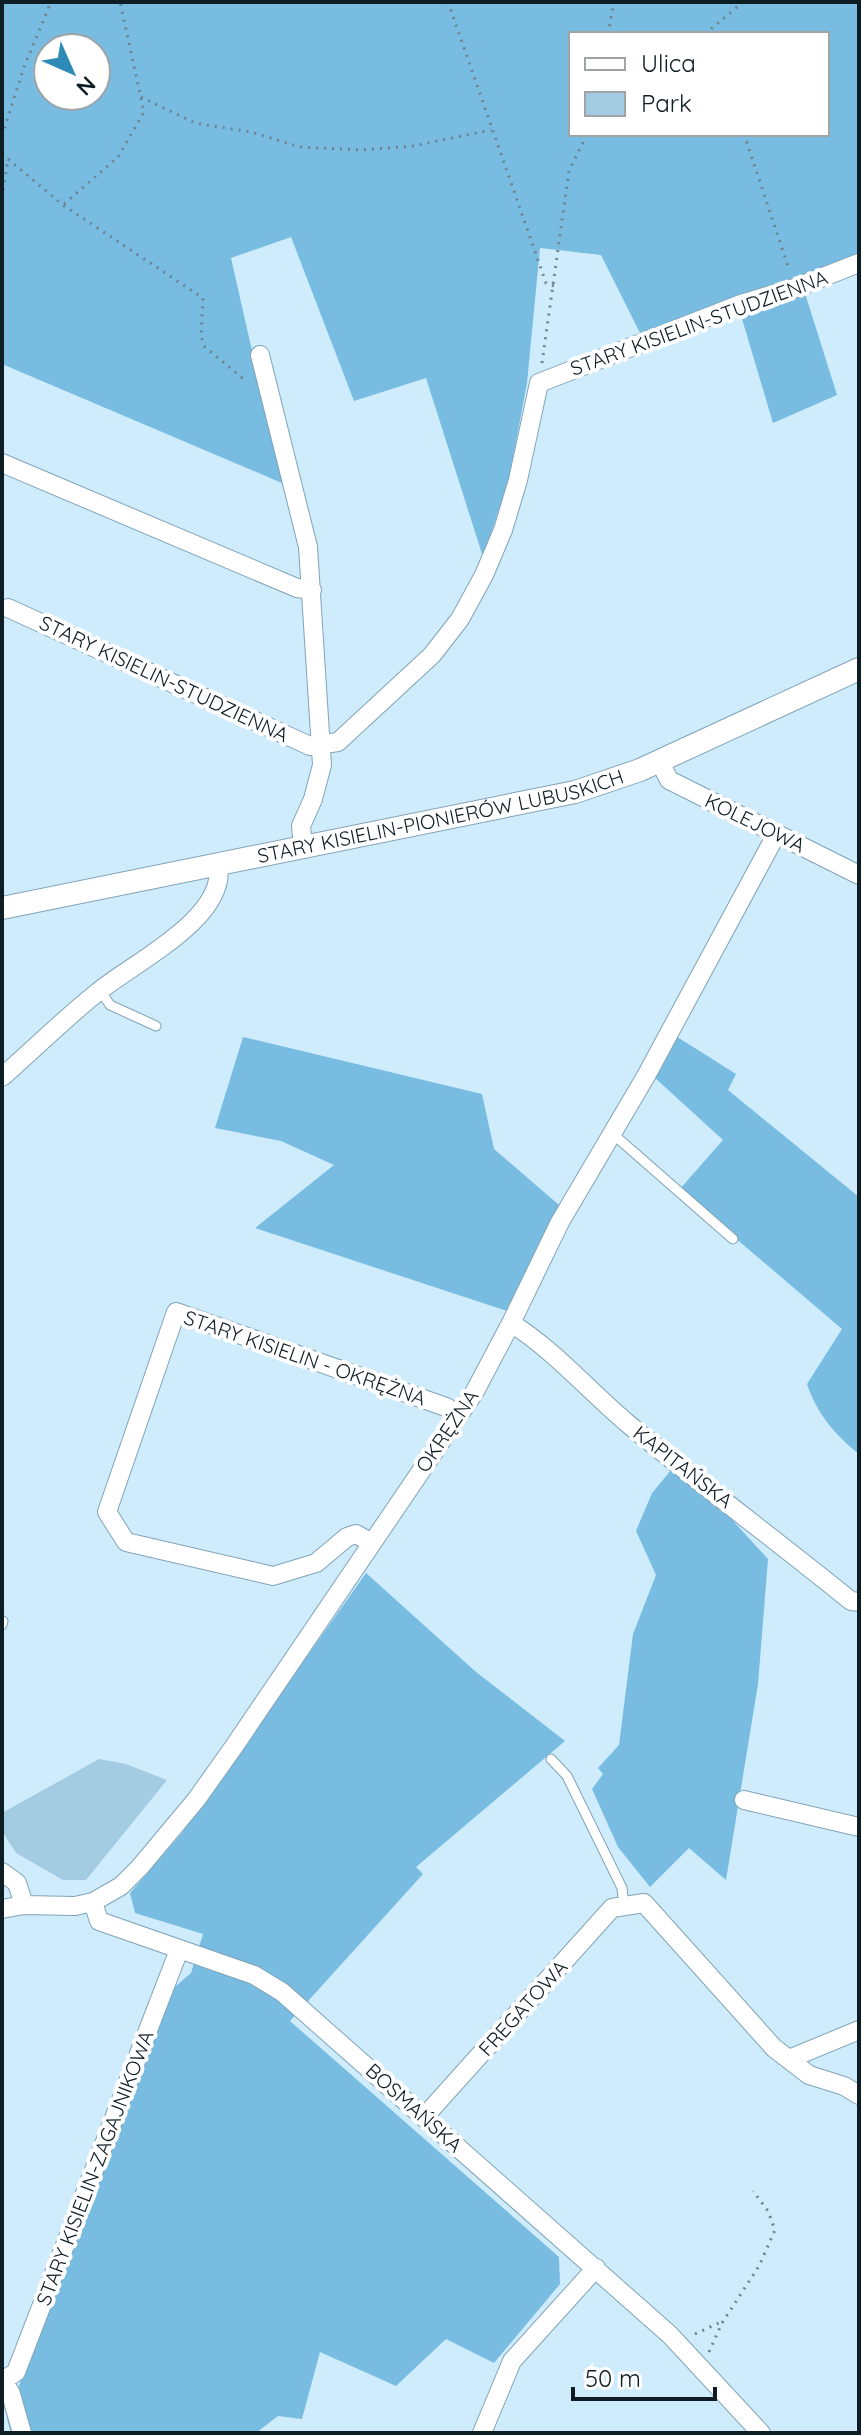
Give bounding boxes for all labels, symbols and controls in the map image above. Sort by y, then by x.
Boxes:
north arrow [32,32,112,112]
legend [569,32,829,136]
text: Ulica [641,48,696,78]
text: N [71,71,102,102]
text: Park [641,88,692,118]
street label: STARY KISIELIN-STUDZIENNA [567,264,831,381]
street label: STARY KISIELIN-STUDZIENNA [36,610,293,747]
street label: STARY KISIELIN-PIONIERÓW LUBUSKICH [255,763,627,868]
street label: KOLEJOWA [701,788,810,858]
street label: STARY KISIELIN - OKRĘŻNA [181,1304,429,1411]
street label: OKRĘŻNA [410,1385,483,1477]
street label: KAPITAŃSKA [628,1420,738,1513]
street label: FREGATOWA [473,1954,572,2061]
street label: STARY KISIELIN-ZAGAJNIKOWA [30,2027,159,2309]
street label: BOSMAŃSKA [361,2058,468,2158]
scale bar [573,2351,715,2401]
text: 50 m [585,2363,641,2393]

